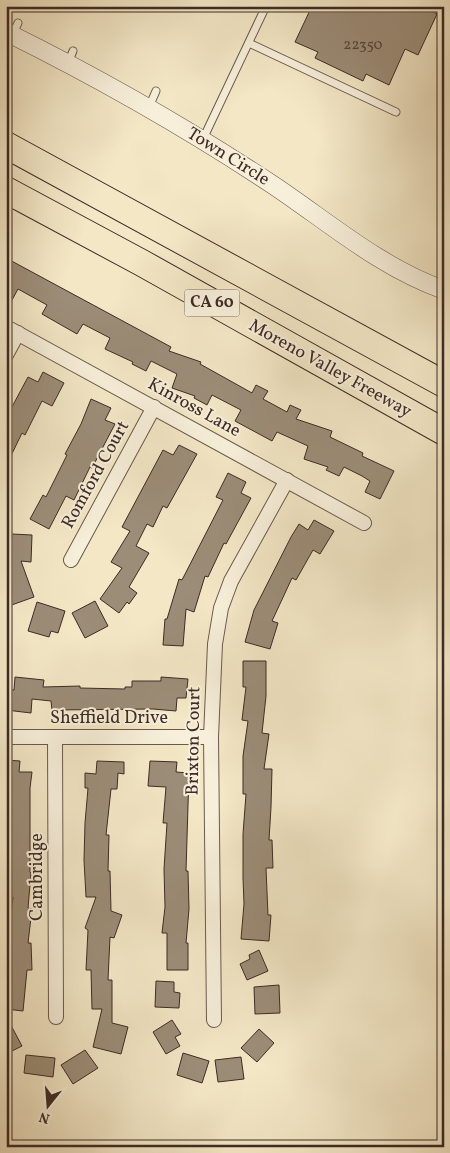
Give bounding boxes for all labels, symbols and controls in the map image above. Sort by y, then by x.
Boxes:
house number: 22350 [343,35,383,56]
street label: Town Circle [182,122,274,192]
road number: CA 60 [184,290,240,316]
street label: Moreno Valley Freeway [244,314,416,424]
street label: Kinross Lane [143,372,245,444]
street label: Romford Court [56,417,136,533]
street label: Brixton Court [181,686,207,796]
street label: Sheffield Drive [50,706,168,731]
street label: Cambridge [25,833,50,921]
north arrow [22,1080,72,1130]
text: N [37,1106,52,1128]

